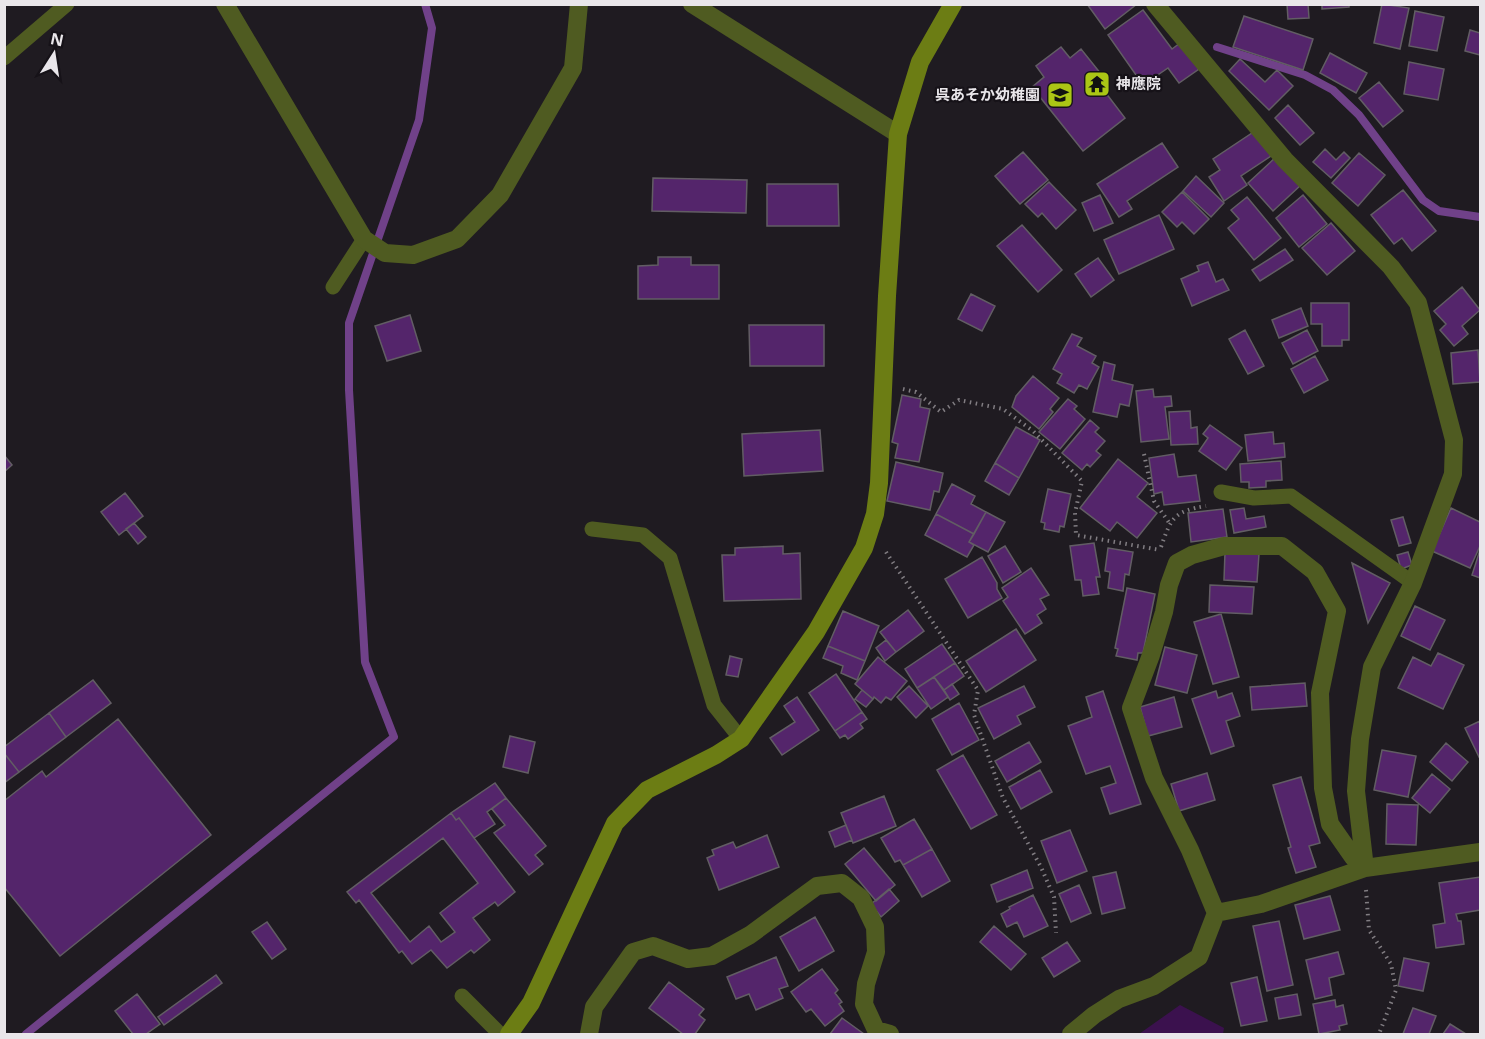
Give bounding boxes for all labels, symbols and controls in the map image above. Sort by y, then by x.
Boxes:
north arrow [24,24,84,84]
text: N [48,27,66,51]
temple icon: 神應院 [1082,69,1112,99]
place label: 神應院 [1115,73,1161,93]
school or university icon: 呉あそか幼稚園 [1045,80,1075,110]
place label: 呉あそか幼稚園 [935,84,1040,104]

